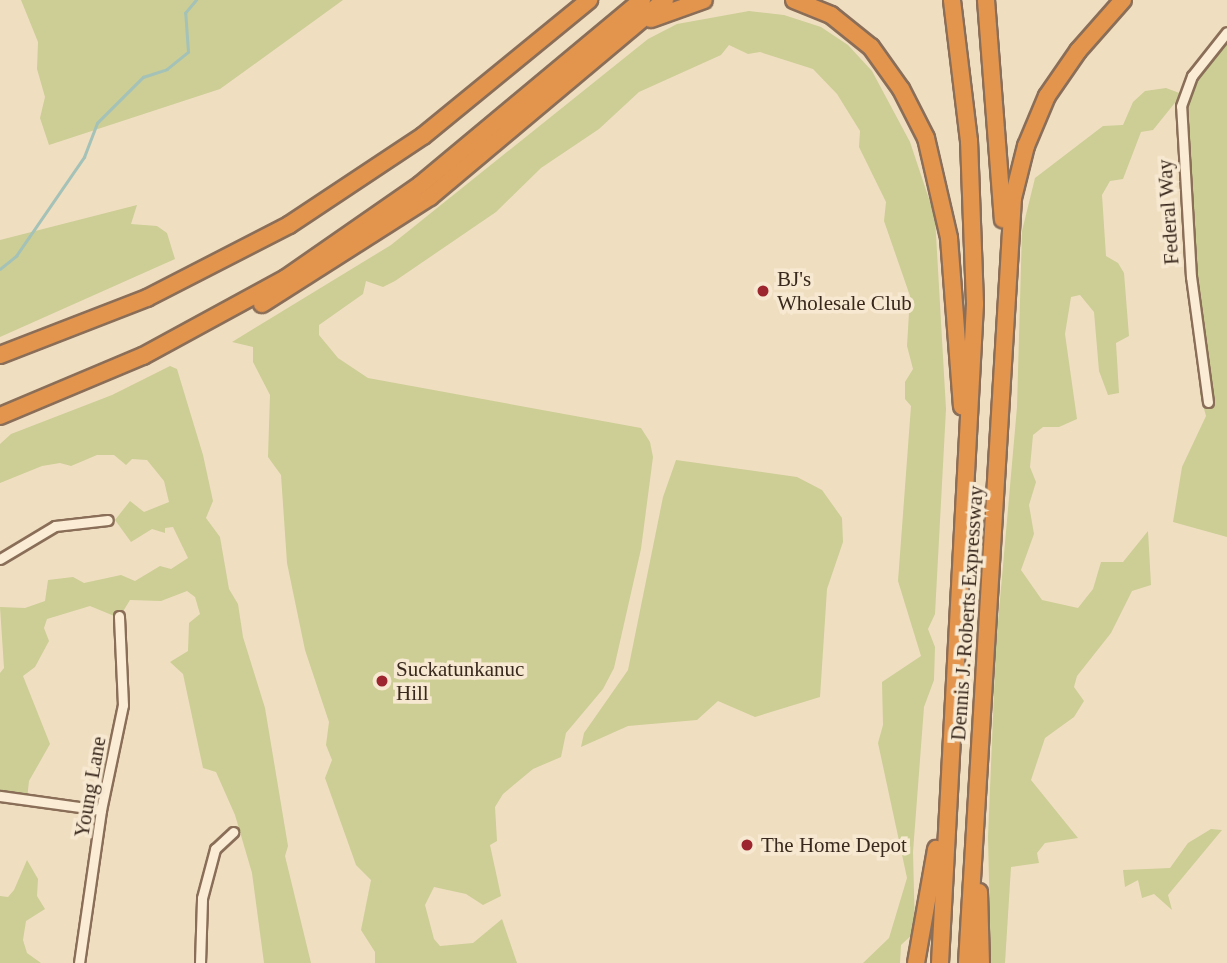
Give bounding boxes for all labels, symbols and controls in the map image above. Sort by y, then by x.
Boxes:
street label: Federal Way [1152,158,1184,266]
place label: BJ's Wholesale Club [777,266,912,316]
marker: BJ's Wholesale Club [755,283,771,299]
street label: Dennis J. Roberts Expressway [946,485,988,741]
place label: Suckatunkanuc Hill [396,656,524,706]
marker: Suckatunkanuc Hill [374,673,390,689]
street label: Young Lane [69,734,111,840]
place label: The Home Depot [761,832,907,858]
marker: The Home Depot [739,837,755,853]

